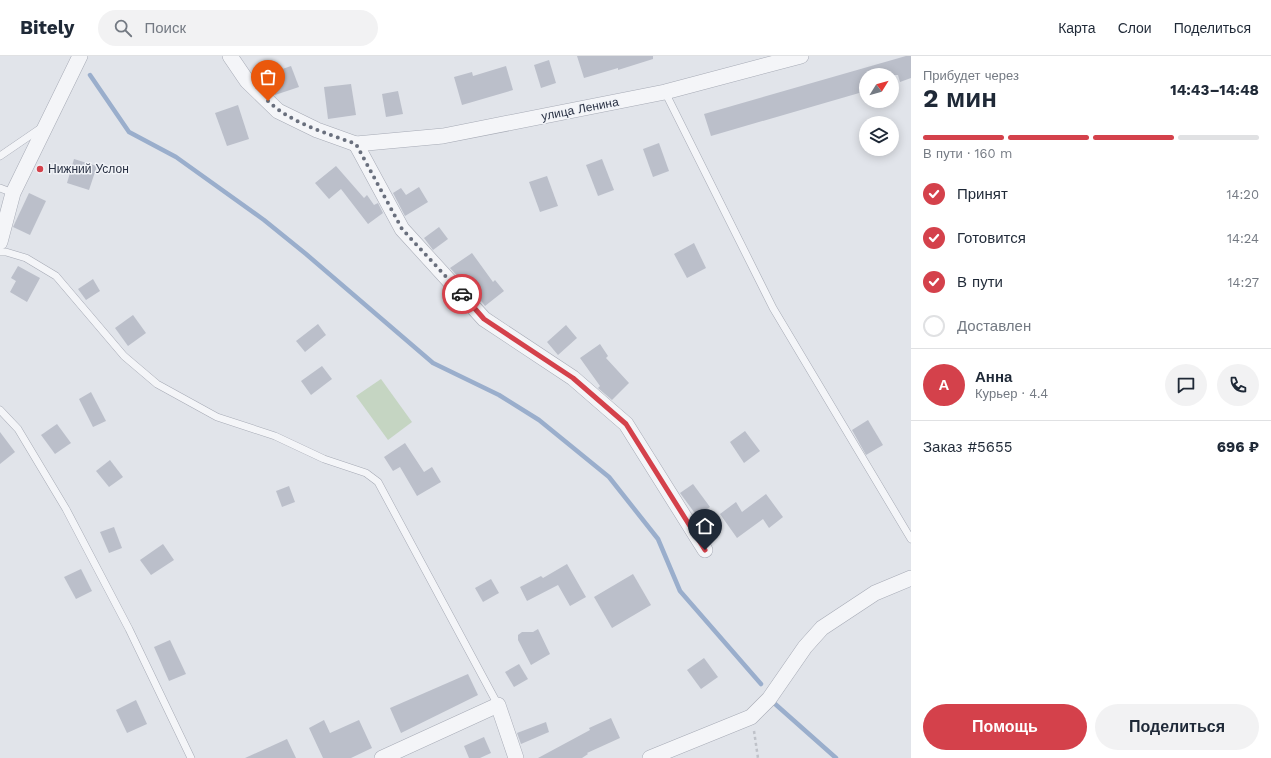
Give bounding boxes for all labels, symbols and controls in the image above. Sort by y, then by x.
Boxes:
search box [98,10,378,46]
text: Bitely [20,16,74,39]
icon: search [112,17,134,39]
text: Поиск [144,19,186,37]
text: Карта [1058,20,1096,36]
text: Слои [1118,20,1152,36]
text: Поделиться [1174,20,1251,36]
pin [251,60,285,101]
icon: bag [257,66,279,88]
north arrow [859,68,899,108]
map controls [859,68,899,156]
text: Прибудет через [923,68,1019,83]
text: 14:43–14:48 [1170,81,1259,99]
text: 2 мин [923,83,997,113]
street label: улица Ленина [540,95,620,123]
button: layers [859,116,899,156]
text: В пути · 160 m [923,146,1012,161]
place label: Нижний Услон [48,162,129,176]
marker: Нижний Услон [35,164,45,174]
icon: check [923,183,945,205]
text: Принят [957,185,1008,203]
text: 14:20 [1226,187,1259,202]
icon: check [923,227,945,249]
text: Готовится [957,229,1026,247]
text: 14:24 [1227,231,1259,246]
icon: check [923,271,945,293]
text: В пути [957,273,1003,291]
courier [442,274,482,314]
text: 14:27 [1228,275,1259,290]
icon: car [451,283,473,305]
text: Доставлен [957,317,1031,335]
button: chat [1165,364,1207,406]
button: phone [1217,364,1259,406]
text: Анна [975,368,1012,386]
text: А [939,376,949,394]
text: Курьер · 4.4 [975,386,1048,401]
text: Заказ #5655 [923,438,1012,456]
text: 696 ₽ [1217,438,1259,456]
pin [688,509,722,550]
icon: home [694,515,716,537]
button: Помощь [923,704,1087,750]
button: Поделиться [1095,704,1259,750]

